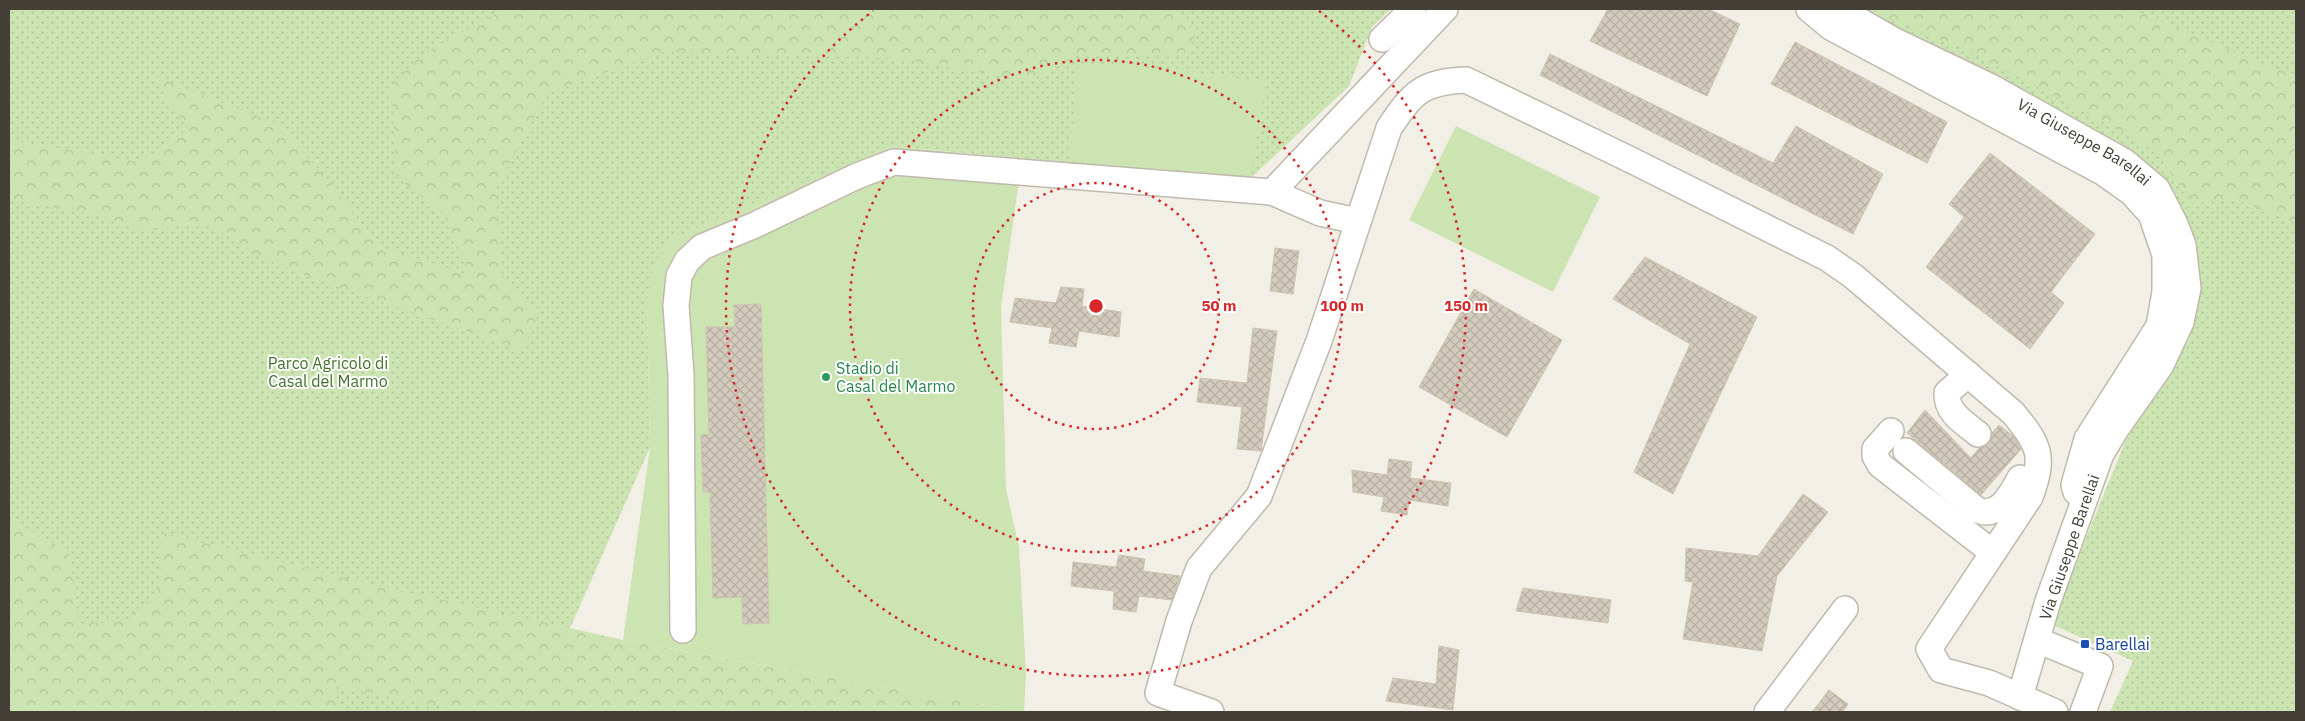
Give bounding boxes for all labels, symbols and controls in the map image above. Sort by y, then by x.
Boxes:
street label: Via Giuseppe Barellai [2014,94,2155,190]
text: 50 m [1202,296,1236,315]
text: 100 m [1320,296,1364,315]
text: 150 m [1444,296,1488,315]
centre of rings [1087,297,1105,315]
park label: Parco Agricolo di Casal del Marmo [268,353,388,391]
place label: Stadio di Casal del Marmo [836,358,956,396]
marker: Stadio di Casal del Marmo [820,371,832,383]
street label: Via Giuseppe Barellai [2035,472,2103,622]
place label: Barellai [2095,634,2150,654]
marker: Barellai [2079,638,2091,650]

